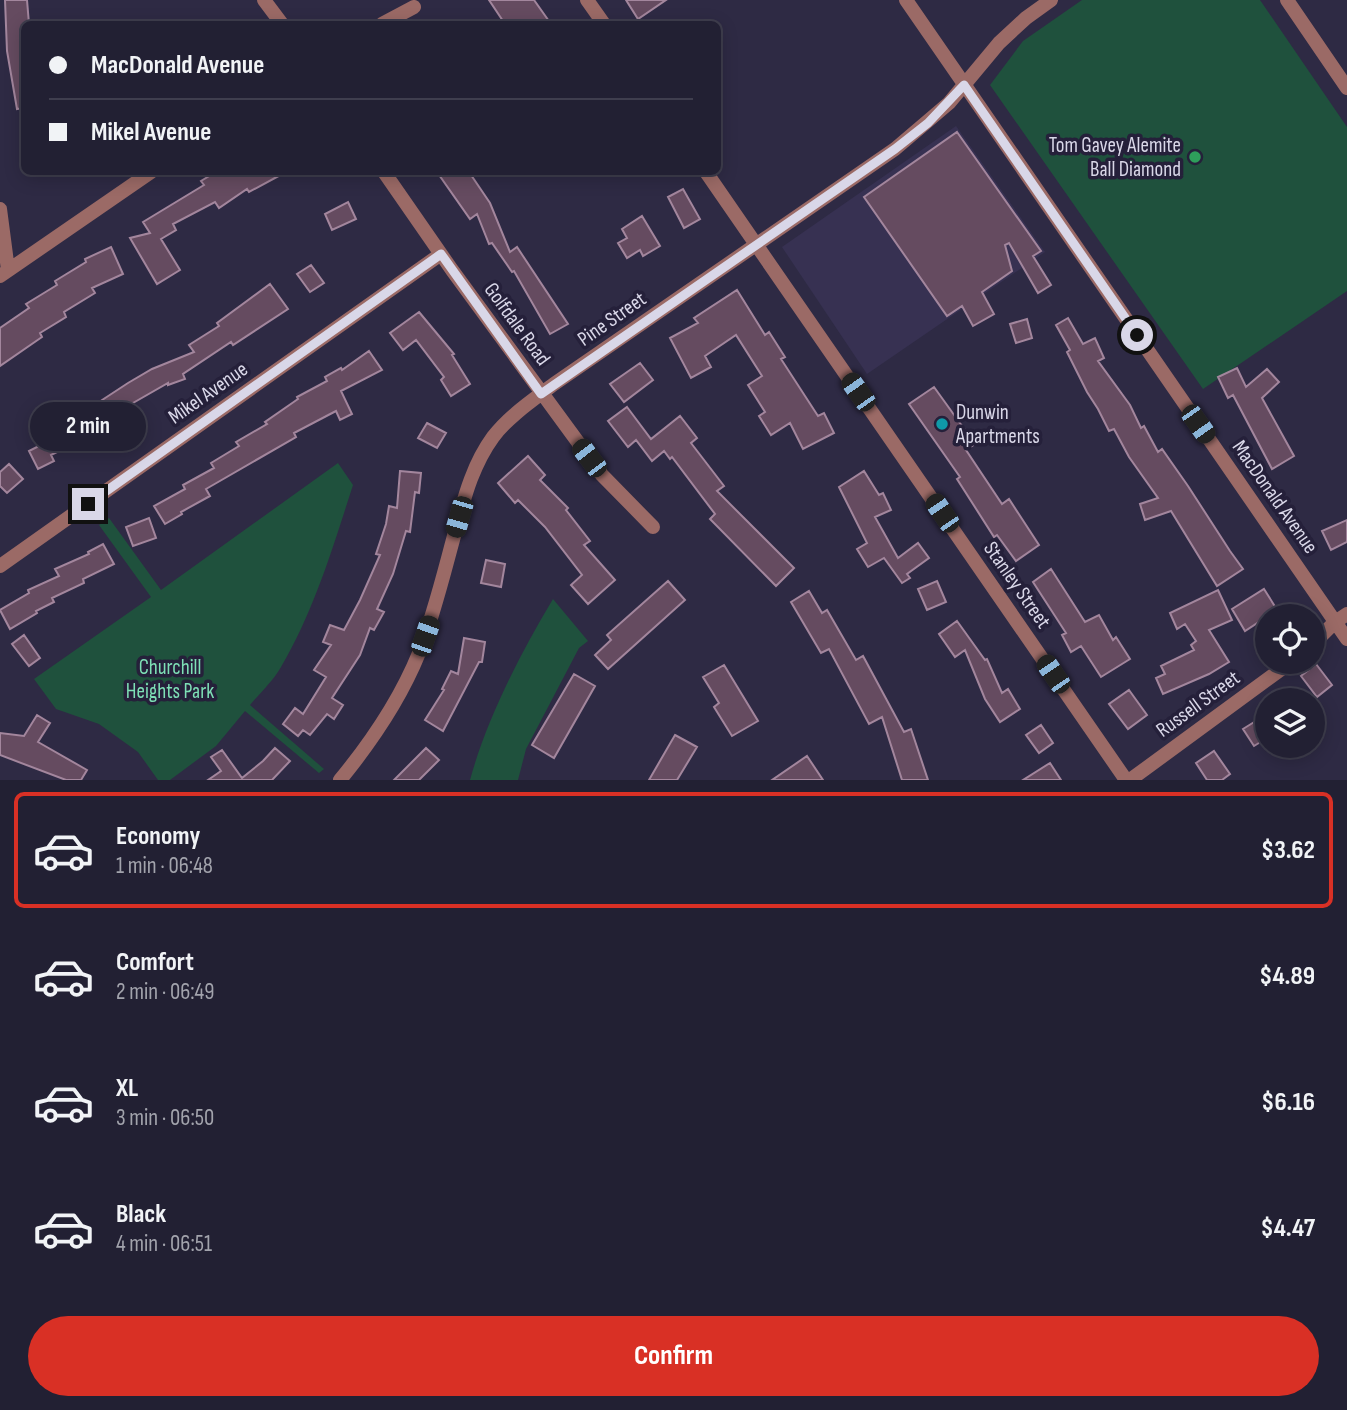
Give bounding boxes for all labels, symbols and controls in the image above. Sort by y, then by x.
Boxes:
text: MacDonald Avenue [91,50,264,81]
text: Mikel Avenue [91,117,211,148]
place label: Tom Gavey Alemite Ball Diamond [1049,133,1181,182]
marker: Tom Gavey Alemite Ball Diamond [1187,149,1203,165]
street label: Golfdale Road [479,278,555,370]
street label: Pine Street [573,286,651,352]
route start [1121,319,1153,351]
street label: Mikel Avenue [164,357,252,429]
car [838,369,879,415]
place label: Dunwin Apartments [955,400,1040,449]
car [1178,401,1219,447]
callout: 2 min [30,402,146,452]
text: 2 min [66,412,110,440]
marker: Dunwin Apartments [934,416,950,432]
car [568,435,611,481]
street label: MacDonald Avenue [1227,436,1323,558]
route end [72,488,104,520]
car [922,490,963,536]
car [444,494,475,540]
street label: Stanley Street [978,537,1056,633]
map controls [1255,604,1325,758]
button: locate [1255,604,1325,674]
car [409,613,442,659]
car [1033,651,1074,697]
park label: Churchill Heights Park [126,655,214,704]
street label: Russell Street [1151,665,1245,743]
button: layers [1255,688,1325,758]
icon: car [32,819,95,882]
text: Economy [116,821,200,852]
text: $3.62 [1261,835,1315,866]
text: 1 min · 06:48 [116,852,213,880]
icon: car [32,945,95,1008]
text: Comfort [116,947,194,978]
text: $4.89 [1259,961,1315,992]
text: 2 min · 06:49 [116,978,214,1006]
icon: car [32,1071,95,1134]
text: XL [116,1073,138,1104]
text: $6.16 [1261,1087,1315,1118]
text: 3 min · 06:50 [116,1104,214,1132]
icon: car [32,1197,95,1260]
text: Black [116,1199,166,1230]
text: $4.47 [1260,1213,1315,1244]
text: 4 min · 06:51 [116,1230,212,1258]
button: Confirm [28,1316,1319,1396]

